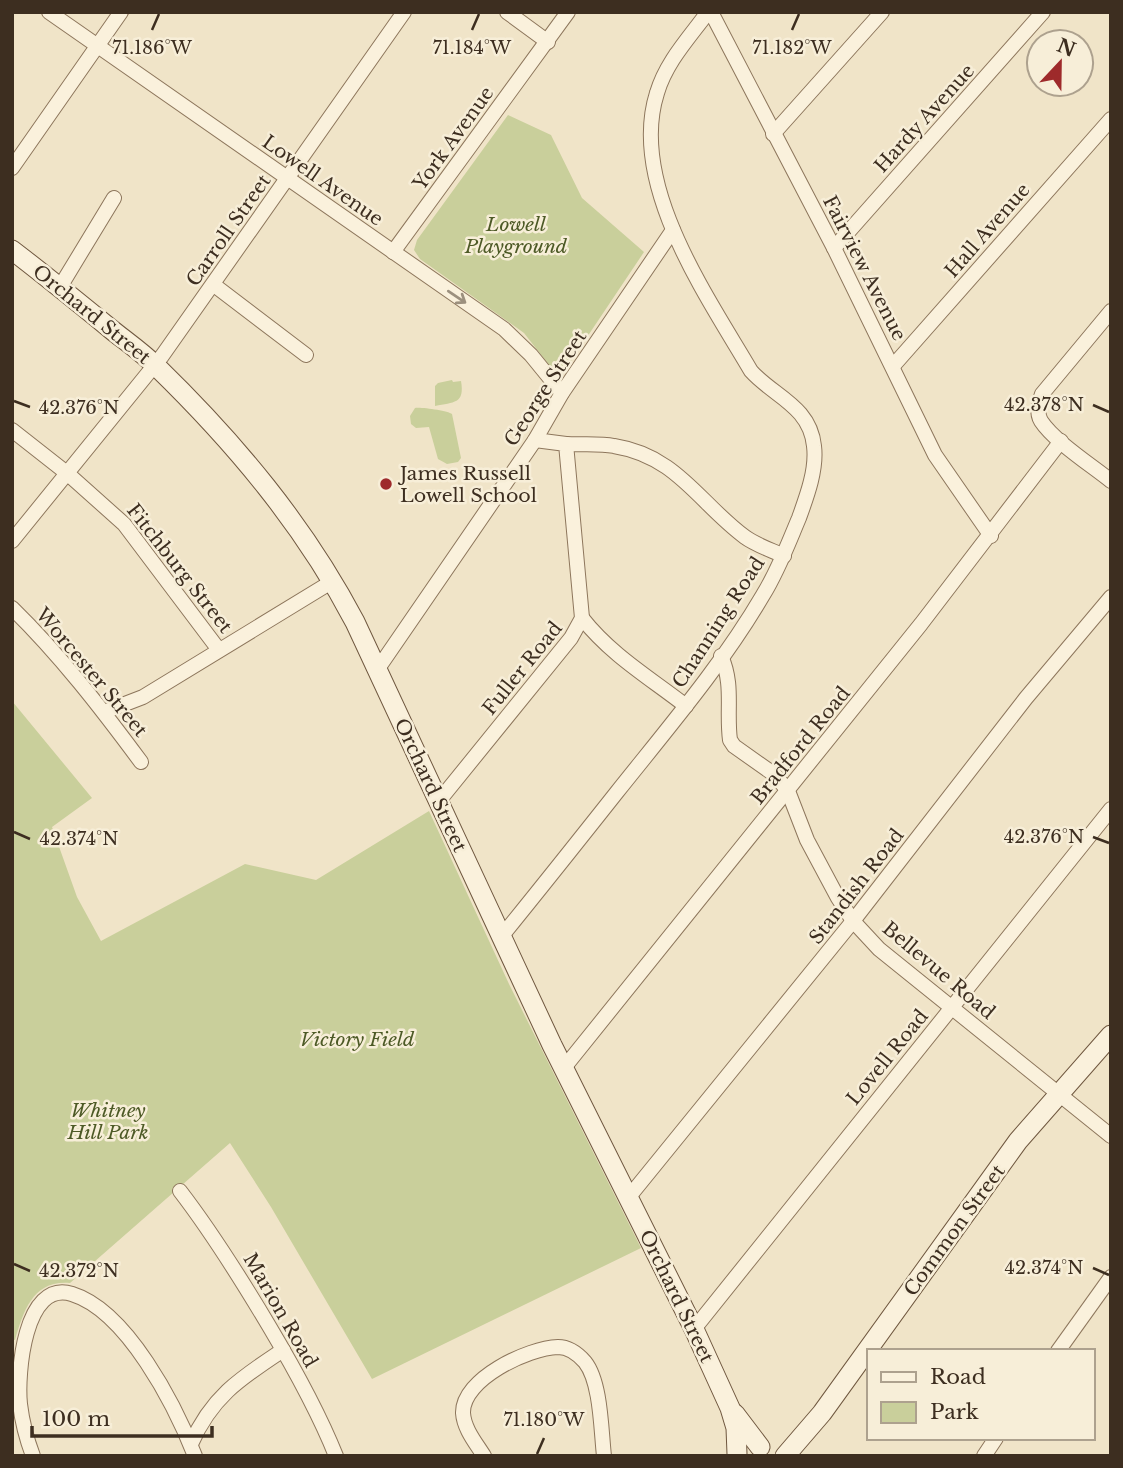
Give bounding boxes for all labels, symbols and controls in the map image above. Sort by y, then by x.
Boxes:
north arrow [1025,28,1095,98]
text: N [1054,34,1079,62]
text: 71.186°W [112,37,193,59]
text: 71.184°W [433,37,512,59]
text: 71.182°W [752,37,832,59]
street label: Hardy Avenue [870,59,979,177]
street label: York Avenue [408,82,499,195]
street label: Lowell Avenue [258,130,387,231]
street label: Carroll Street [181,169,276,291]
street label: Hall Avenue [940,178,1035,282]
street label: Fairview Avenue [818,192,911,345]
park label: Lowell Playground [464,213,568,258]
street label: Orchard Street [28,260,156,369]
one-way arrow [447,290,466,304]
street label: George Street [499,325,592,451]
text: 42.378°N [1004,394,1084,416]
text: 42.376°N [39,397,119,419]
place label: James Russell Lowell School [397,462,537,507]
marker: James Russell Lowell School [378,476,394,492]
street label: Fitchburg Street [122,499,238,638]
street label: Channing Road [667,552,769,692]
street label: Worcester Street [30,602,153,742]
street label: Fuller Road [478,617,567,720]
street label: Bradford Road [746,682,855,809]
street label: Orchard Street [390,715,472,856]
street label: Standish Road [804,824,909,949]
text: 42.376°N [1004,826,1084,848]
text: 42.374°N [40,828,118,850]
street label: Bellevue Road [878,917,1000,1024]
street label: Lovell Road [842,1005,933,1110]
park label: Victory Field [300,1028,415,1051]
park label: Whitney Hill Park [66,1099,149,1144]
street label: Common Street [899,1160,1010,1300]
street label: Orchard Street [634,1226,719,1367]
street label: Marion Road [239,1249,323,1372]
text: 42.374°N [1005,1257,1083,1279]
text: 42.372°N [39,1260,119,1282]
legend [867,1349,1095,1440]
text: Road [930,1364,986,1390]
scale bar [32,1394,212,1438]
text: Park [930,1399,979,1425]
text: 100 m [42,1406,110,1432]
text: 71.180°W [503,1409,585,1431]

